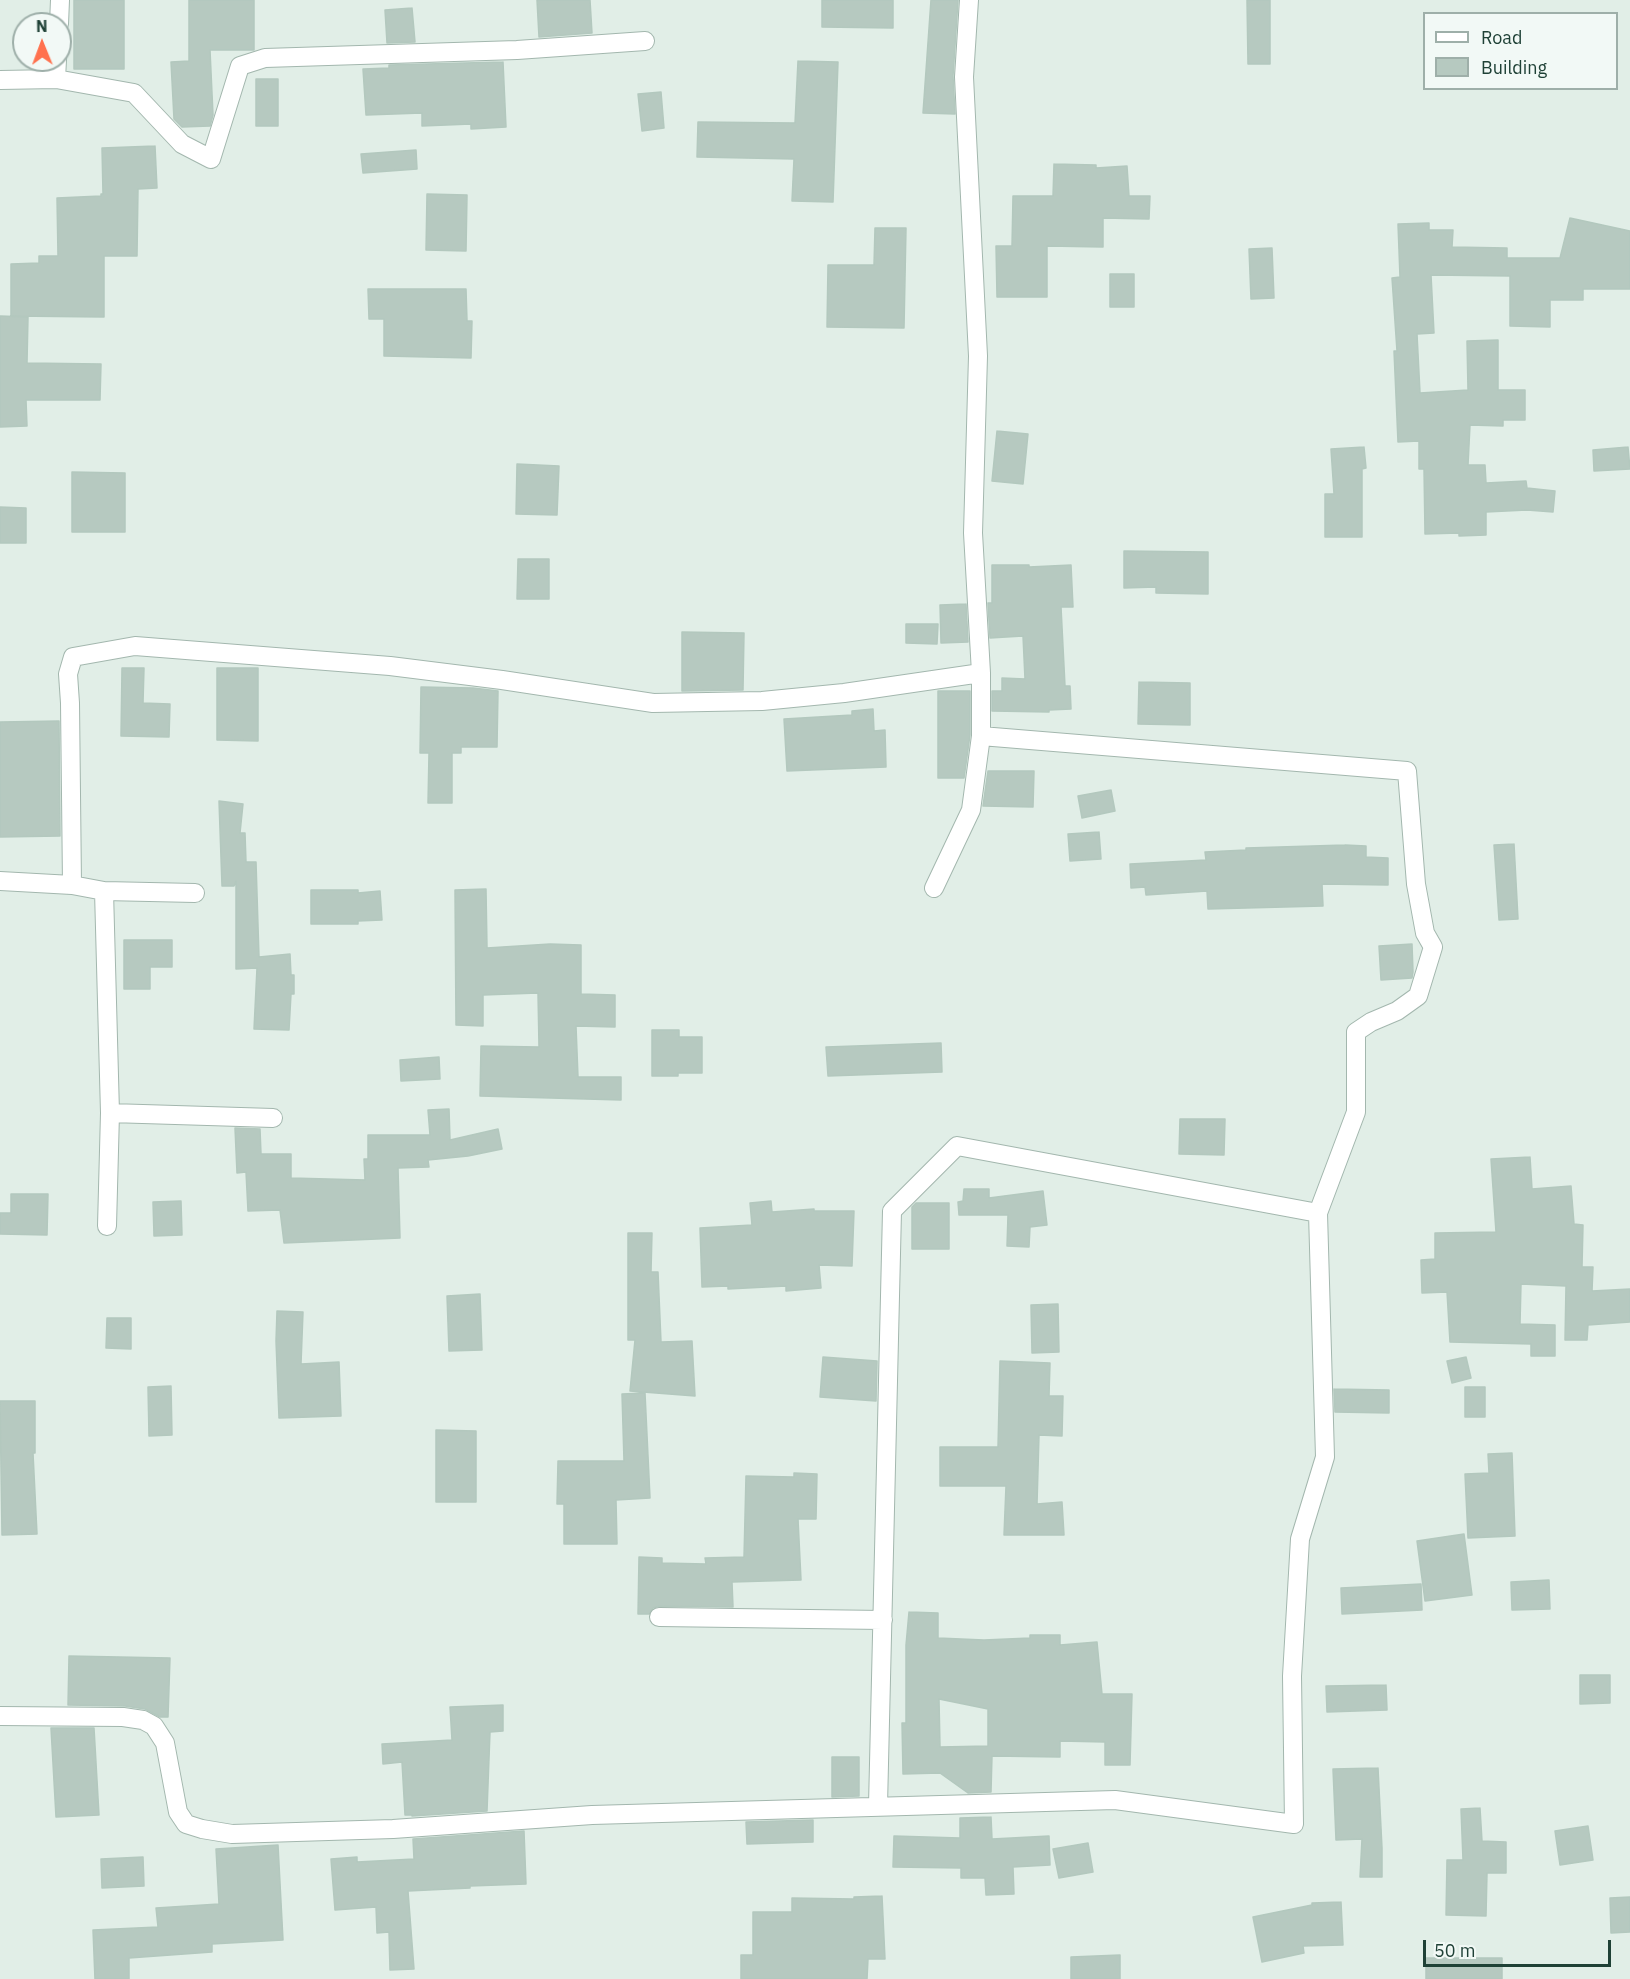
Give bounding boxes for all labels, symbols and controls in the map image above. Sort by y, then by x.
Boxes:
north arrow [12,12,72,72]
legend [1423,12,1618,90]
text: N [36,16,48,36]
text: Road [1481,26,1522,49]
text: Building [1481,56,1547,79]
scale bar [1426,1928,1614,1966]
text: 50 m [1434,1939,1476,1962]

